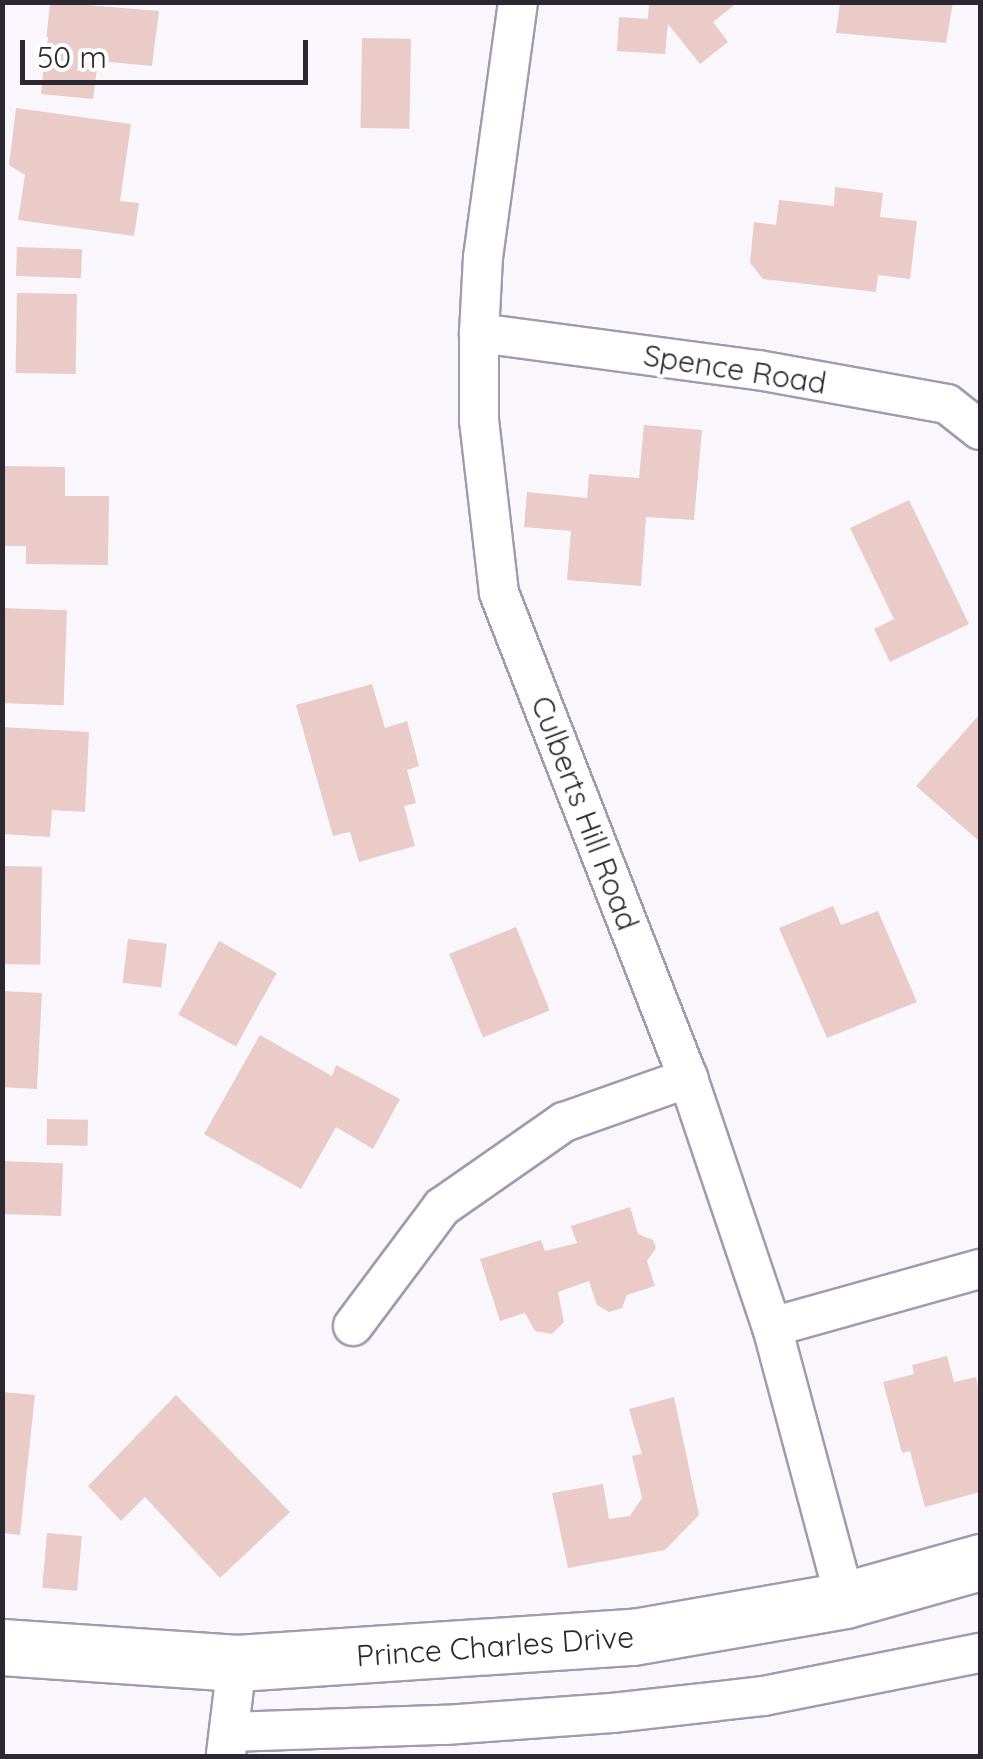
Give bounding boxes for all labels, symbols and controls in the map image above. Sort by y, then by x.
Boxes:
scale bar [25,20,312,82]
text: 50 m [37,38,107,76]
street label: Spence Road [641,337,829,401]
street label: Culberts Hill Road [524,691,646,935]
street label: Prince Charles Drive [355,1618,635,1674]

